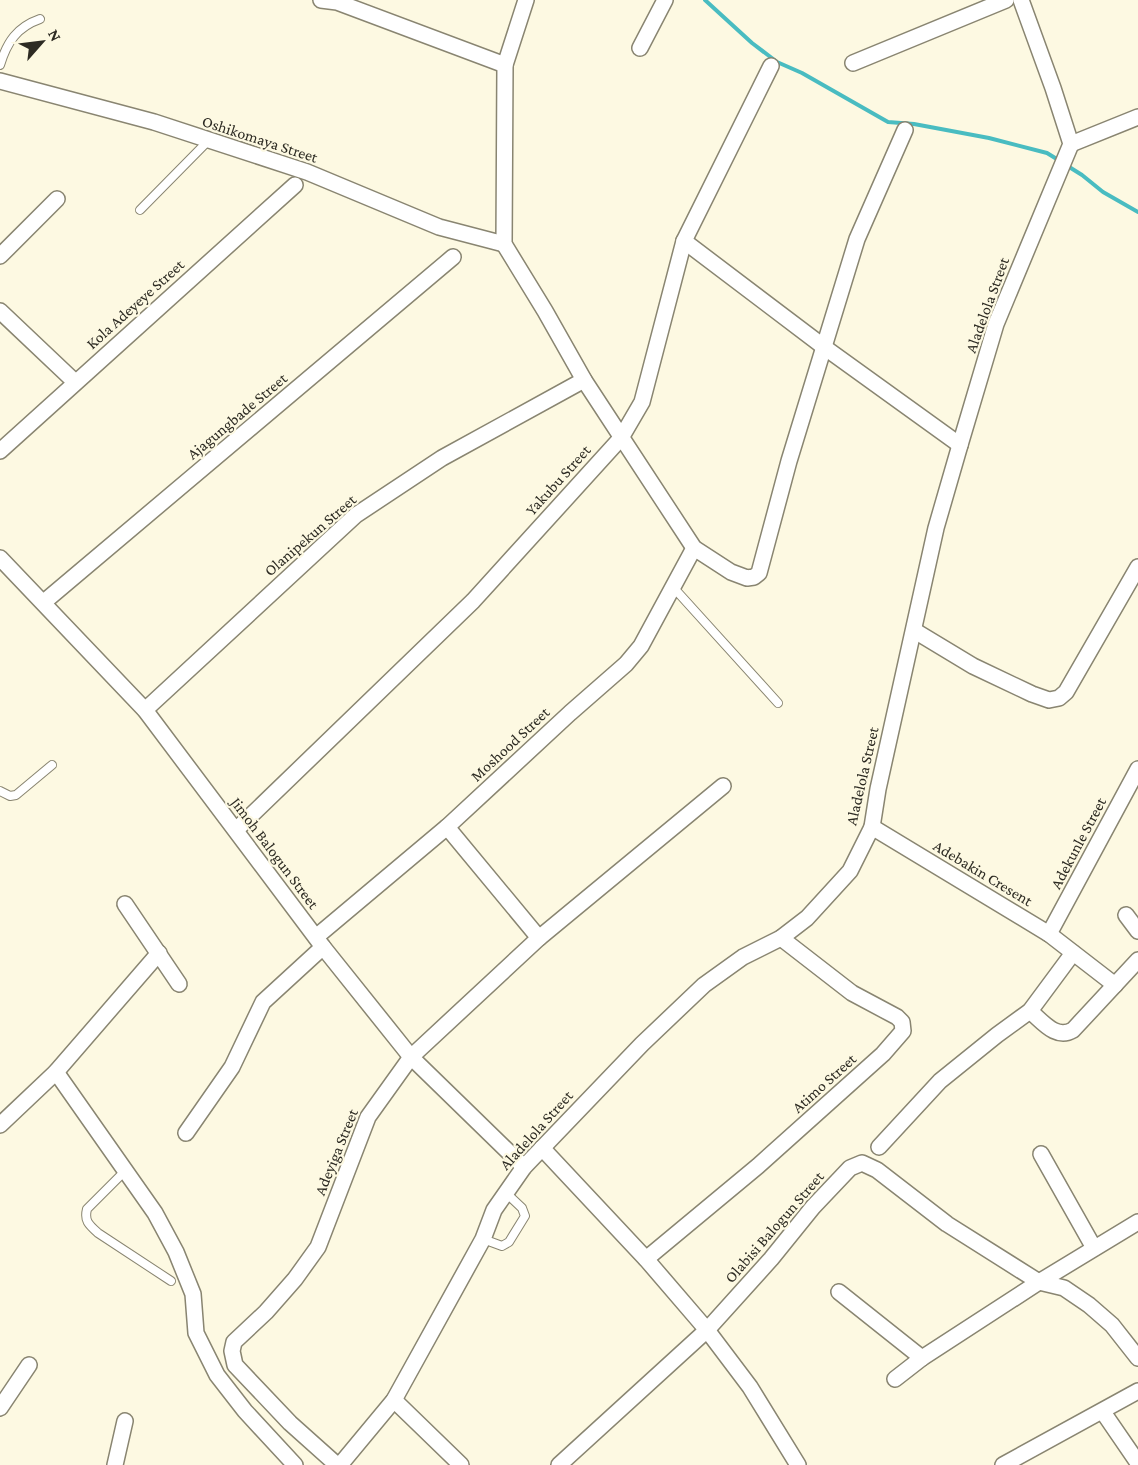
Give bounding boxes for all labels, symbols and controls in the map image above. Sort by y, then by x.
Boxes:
north arrow [12,12,72,72]
text: N [45,26,65,44]
street label: Oshikomaya Street [200,112,321,167]
street label: Aladelola Street [962,254,1012,355]
street label: Kola Adeyeye Street [83,255,188,353]
street label: Ajagungbade Street [184,369,291,463]
street label: Yakubu Street [522,441,594,518]
street label: Olanipekun Street [261,490,360,580]
street label: Moshood Street [467,703,553,785]
street label: Aladelola Street [842,724,882,827]
street label: Jimoh Balogun Street [226,792,323,913]
street label: Adekunle Street [1047,794,1110,892]
street label: Adebakin Cresent [930,837,1036,910]
street label: Atimo Street [789,1050,860,1116]
street label: Aladelola Street [496,1086,576,1173]
street label: Adeyiga Street [311,1106,362,1198]
street label: Olabisi Balogun Street [721,1167,828,1287]

